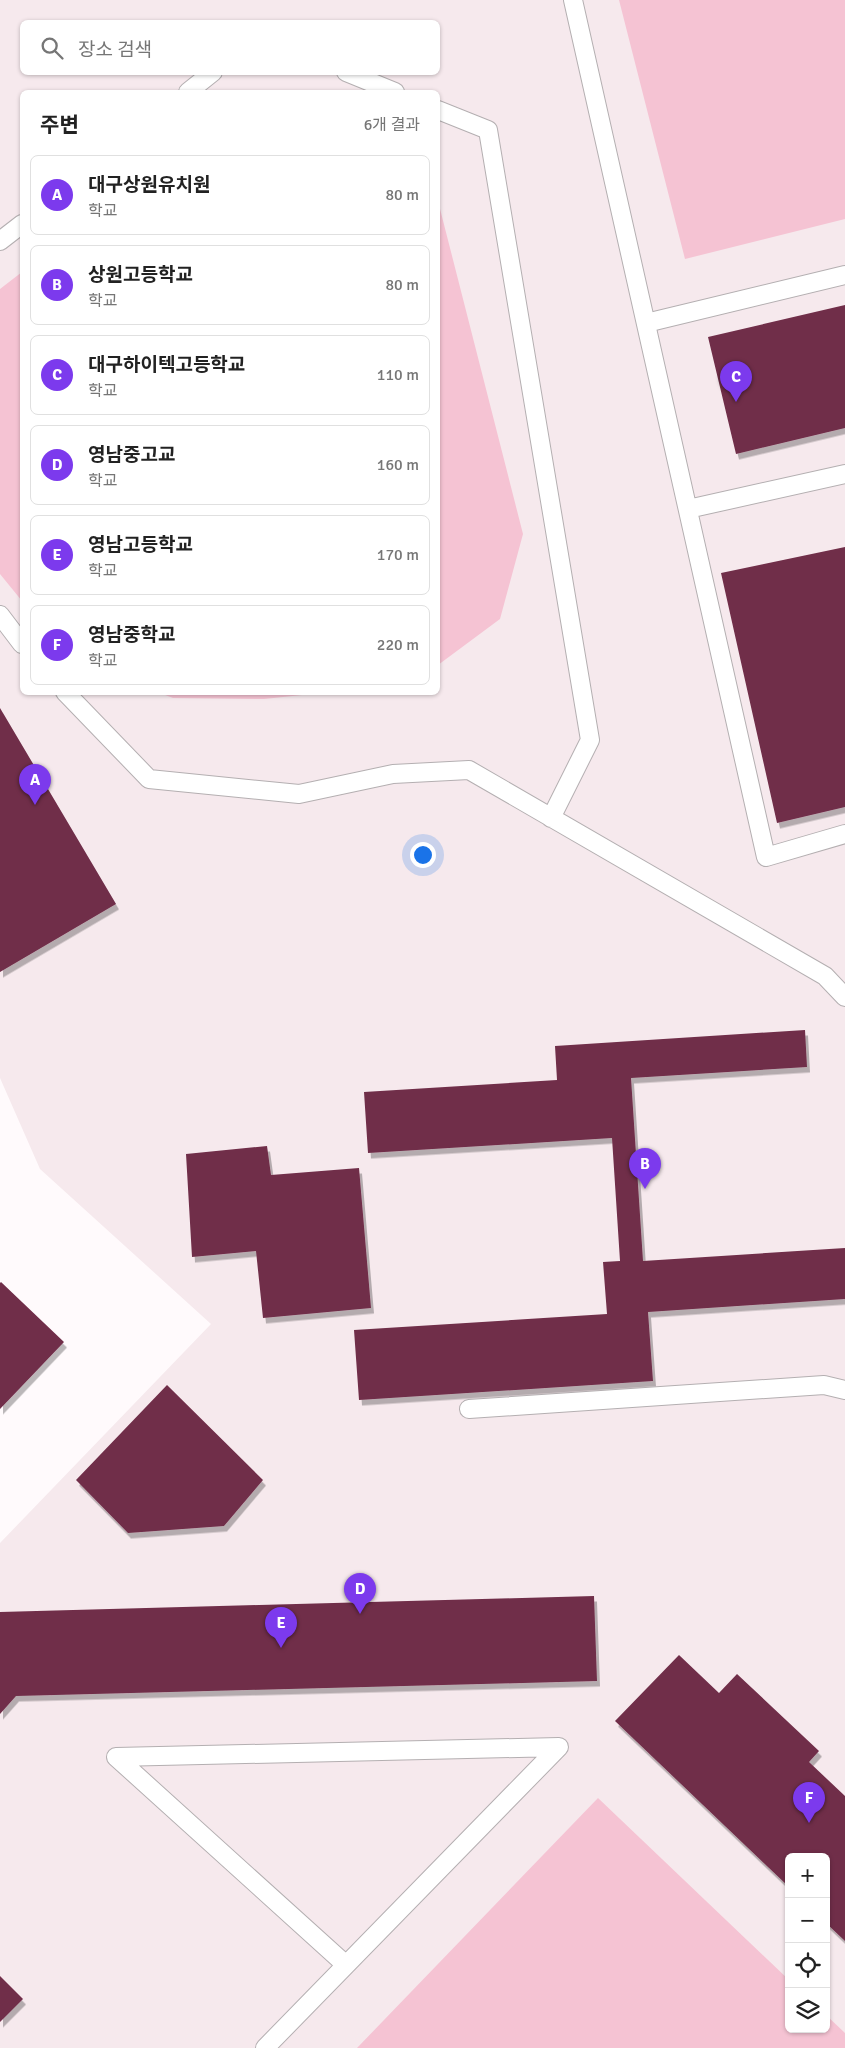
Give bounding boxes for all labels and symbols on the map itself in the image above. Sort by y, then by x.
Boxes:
pin: C [720,361,752,402]
pin: A [19,764,51,805]
your location [410,842,436,868]
pin: B [629,1148,661,1189]
pin: D [344,1573,376,1614]
pin: E [265,1607,297,1648]
pin: F [793,1782,825,1823]

